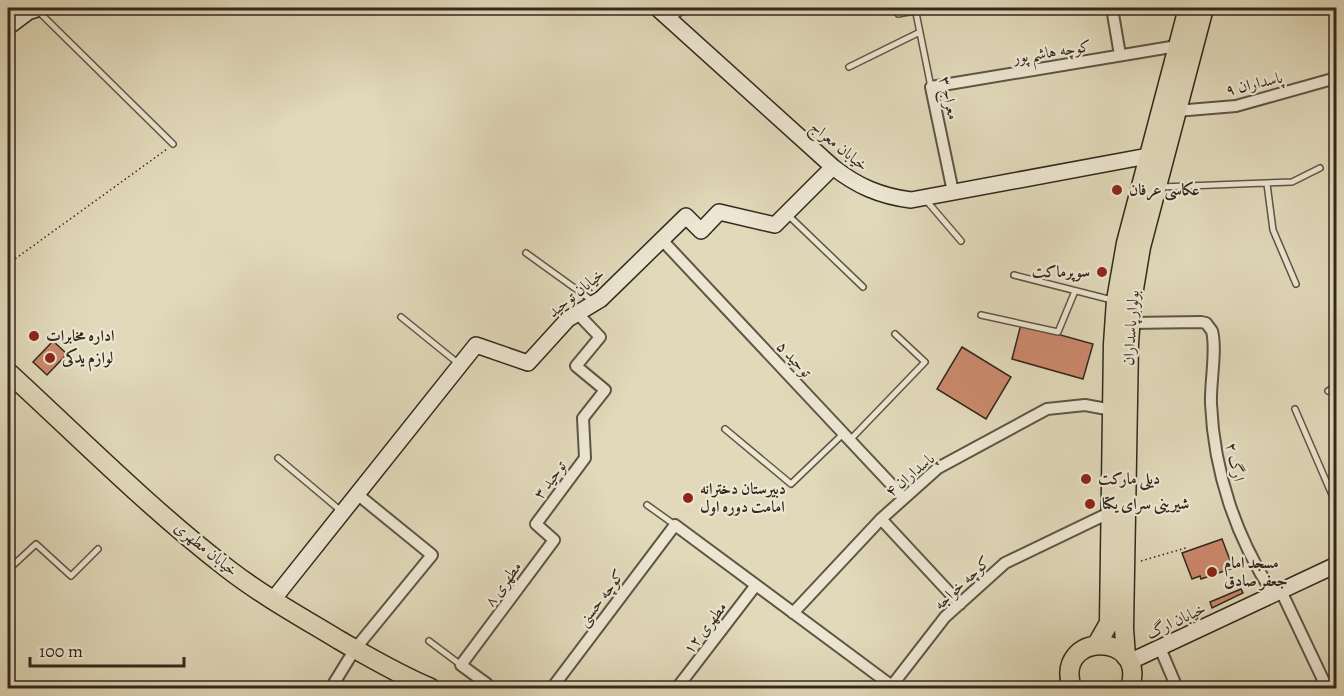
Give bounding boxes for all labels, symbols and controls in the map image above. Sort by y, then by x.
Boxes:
street label: کوچه هاشم پور [1010,35,1093,74]
street label: پاسداران ۹ [1223,67,1286,101]
street label: معراج ۳ [931,74,964,123]
street label: خیابان معراج [803,116,873,178]
place label: عکاسی عرفان [1129,179,1199,201]
marker: عکاسی عرفان [1110,183,1124,197]
place label: سوپرماکت [1032,261,1090,283]
street label: خیابان توحید [543,263,609,323]
marker: سوپرماکت [1095,265,1109,279]
street label: بولوار پاسداران [1117,289,1145,367]
place label: اداره مخابرات [46,325,115,347]
marker: اداره مخابرات [27,329,41,343]
street label: توحید ۵ [771,336,817,383]
place label: لوازم یدکی [61,347,113,372]
marker: لوازم یدکی [43,351,57,365]
street label: ارگ ۲ [1220,440,1250,484]
street label: پاسداران ۴ [881,447,940,502]
street label: توحید ۳ [528,455,572,504]
place label: دیلی مارکت [1098,468,1160,491]
marker: دیلی مارکت [1079,472,1093,486]
place label: دبیرستان دخترانه امامت دوره اول [700,478,786,518]
marker: دبیرستان دخترانه امامت دوره اول [681,491,695,505]
place label: شیرینی سرای یکتا [1102,493,1189,515]
marker: شیرینی سرای یکتا [1083,497,1097,511]
street label: خیابان مطهری [170,517,242,581]
street label: کوچه خواجه [929,551,995,615]
place label: مسجد امام جعفر صادق [1224,552,1288,592]
street label: مطهری ۸ [479,557,527,611]
street label: کوچه حسنی [572,565,630,631]
marker: مسجد امام جعفر صادق [1205,565,1219,579]
street label: مطهری ۱۲ [678,597,732,659]
street label: خیابان ارگ [1142,598,1210,644]
scale bar [30,630,184,668]
text: 100 m [39,639,83,663]

